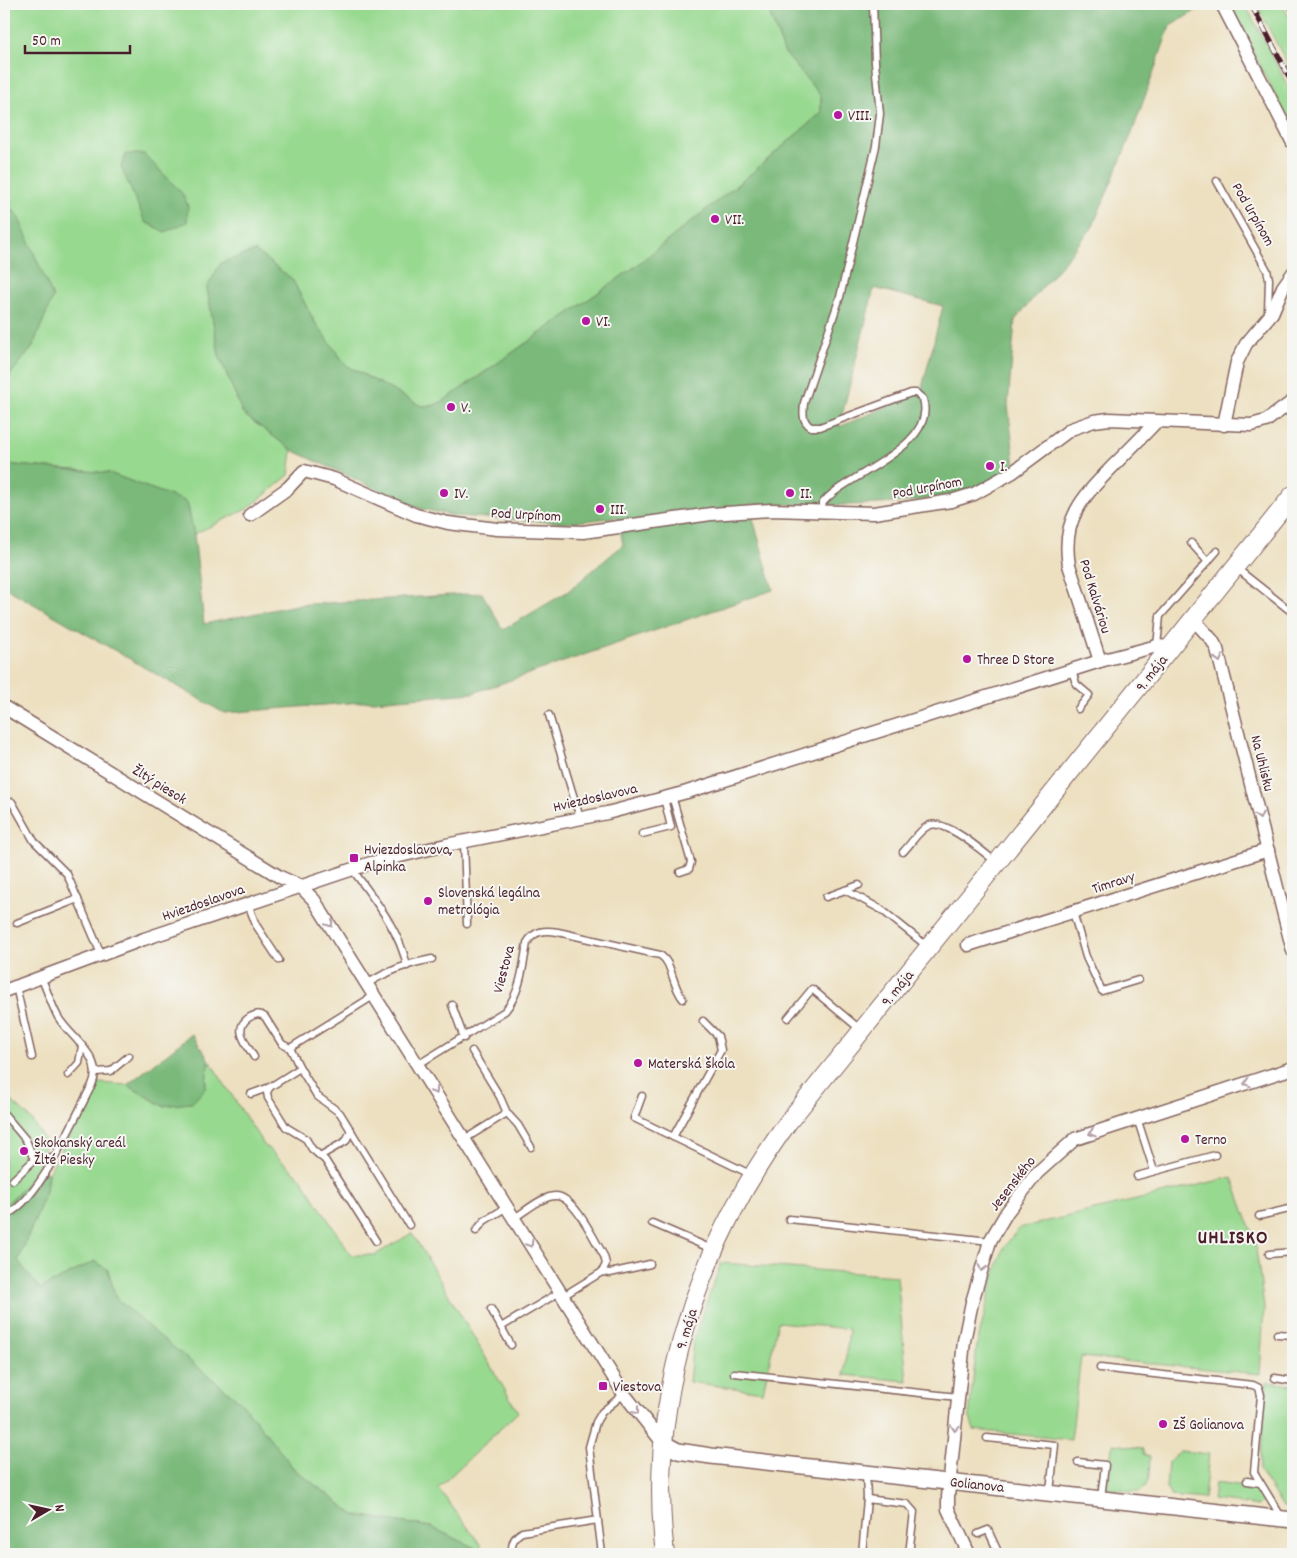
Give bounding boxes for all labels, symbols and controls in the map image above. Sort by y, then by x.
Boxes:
scale bar [25,22,130,54]
text: 50 m [32,31,61,53]
place label: VIII. [848,106,872,128]
marker: VIII. [832,109,844,121]
street label: Pod Urpínom [1225,179,1279,251]
place label: VII. [725,210,744,232]
marker: VII. [709,213,721,225]
place label: VI. [596,312,610,334]
marker: VI. [580,315,592,327]
place label: V. [461,398,471,420]
marker: V. [445,401,457,413]
place label: I. [1000,457,1007,479]
marker: I. [984,460,996,472]
street label: Pod Urpínom [891,471,964,506]
place label: IV. [454,484,468,506]
place label: II. [800,484,812,506]
marker: IV. [438,487,450,499]
marker: II. [784,487,796,499]
place label: III. [610,500,626,522]
street label: Pod Urpínom [490,503,562,529]
marker: III. [594,503,606,515]
street label: Pod Kalváriou [1072,557,1116,636]
place label: Three D Store [977,650,1055,672]
street label: 9. mája [1131,650,1175,697]
marker: Three D Store [961,653,973,665]
one-way arrow [1214,654,1224,662]
street label: Na Uhlisku [1243,733,1279,794]
street label: Žltý piesok [127,760,191,811]
street label: Hviezdoslavova [551,778,641,819]
one-way arrow [1254,812,1264,820]
place label: Hviezdoslavova, Alpinka [364,840,453,879]
marker: Hviezdoslavova, Alpinka [348,852,360,864]
street label: Timravy [1089,866,1139,901]
street label: Hviezdoslavova [159,879,249,928]
place label: Slovenská legálna metrológia [438,883,541,922]
marker: Slovenská legálna metrológia [422,895,434,907]
one-way arrow [324,919,333,928]
street label: Viestova [488,942,522,996]
street label: 9. mája [877,965,921,1012]
place label: Materská škola [648,1054,736,1076]
marker: Materská škola [632,1057,644,1069]
one-way arrow [1243,1077,1252,1087]
one-way arrow [429,1086,439,1095]
one-way arrow [1089,1127,1097,1137]
place label: Terno [1195,1130,1227,1152]
place label: Skokanský areál Žlté Piesky [34,1133,126,1172]
marker: Terno [1179,1133,1191,1145]
marker: Skokanský areál Žlté Piesky [18,1145,30,1157]
street label: Jesenského [985,1152,1042,1216]
district label: UHLISKO [1198,1225,1268,1253]
one-way arrow [524,1239,534,1248]
one-way arrow [978,1263,988,1271]
street label: 9. mája [671,1306,705,1353]
place label: Viestova [613,1377,662,1399]
marker: Viestova [597,1380,609,1392]
one-way arrow [630,1405,639,1415]
place label: ZŠ Golianova [1173,1415,1245,1437]
marker: ZŠ Golianova [1157,1418,1169,1430]
one-way arrow [950,1424,961,1432]
street label: Golianova [949,1472,1006,1500]
north arrow [22,1486,72,1536]
text: N [48,1503,69,1513]

